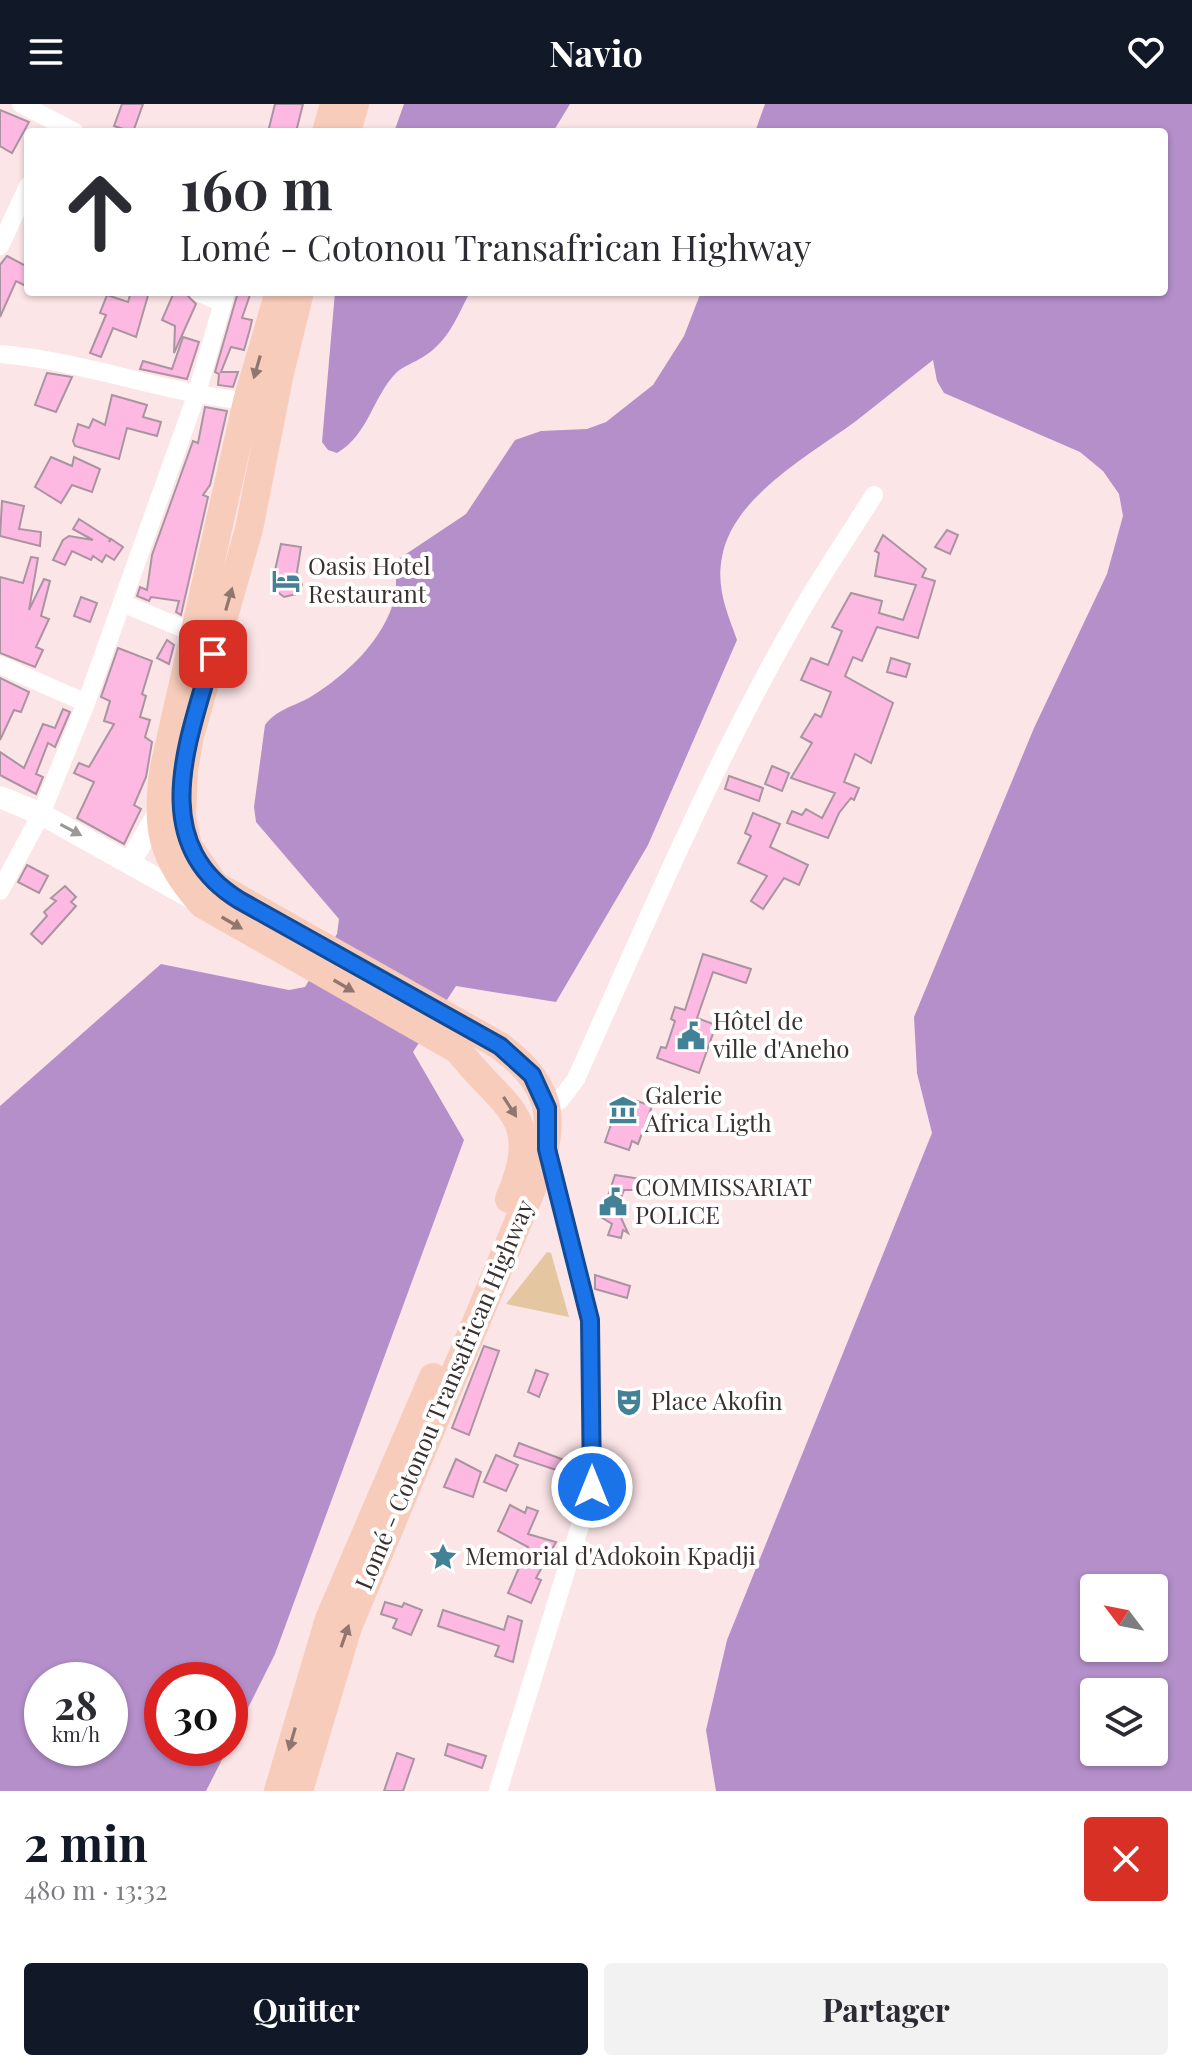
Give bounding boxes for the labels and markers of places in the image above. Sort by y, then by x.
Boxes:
place label: Oasis Hotel Restaurant [308,549,431,609]
hotel icon: Oasis Hotel Restaurant [271,566,301,596]
pin [179,620,247,688]
place label: Hôtel de ville d'Aneho [712,1004,849,1064]
public building icon: Hôtel de ville d'Aneho [676,1021,706,1051]
place label: Galerie Africa Ligth [644,1078,772,1138]
museum icon: Galerie Africa Ligth [608,1095,638,1125]
place label: COMMISSARIAT POLICE [635,1170,812,1230]
public building icon: COMMISSARIAT POLICE [598,1187,628,1217]
place label: Place Akofin [651,1384,783,1416]
theatre icon: Place Akofin [614,1387,644,1417]
place label: Memorial d'Adokoin Kpadji [465,1539,756,1571]
place icon: Memorial d'Adokoin Kpadji [428,1542,458,1572]

